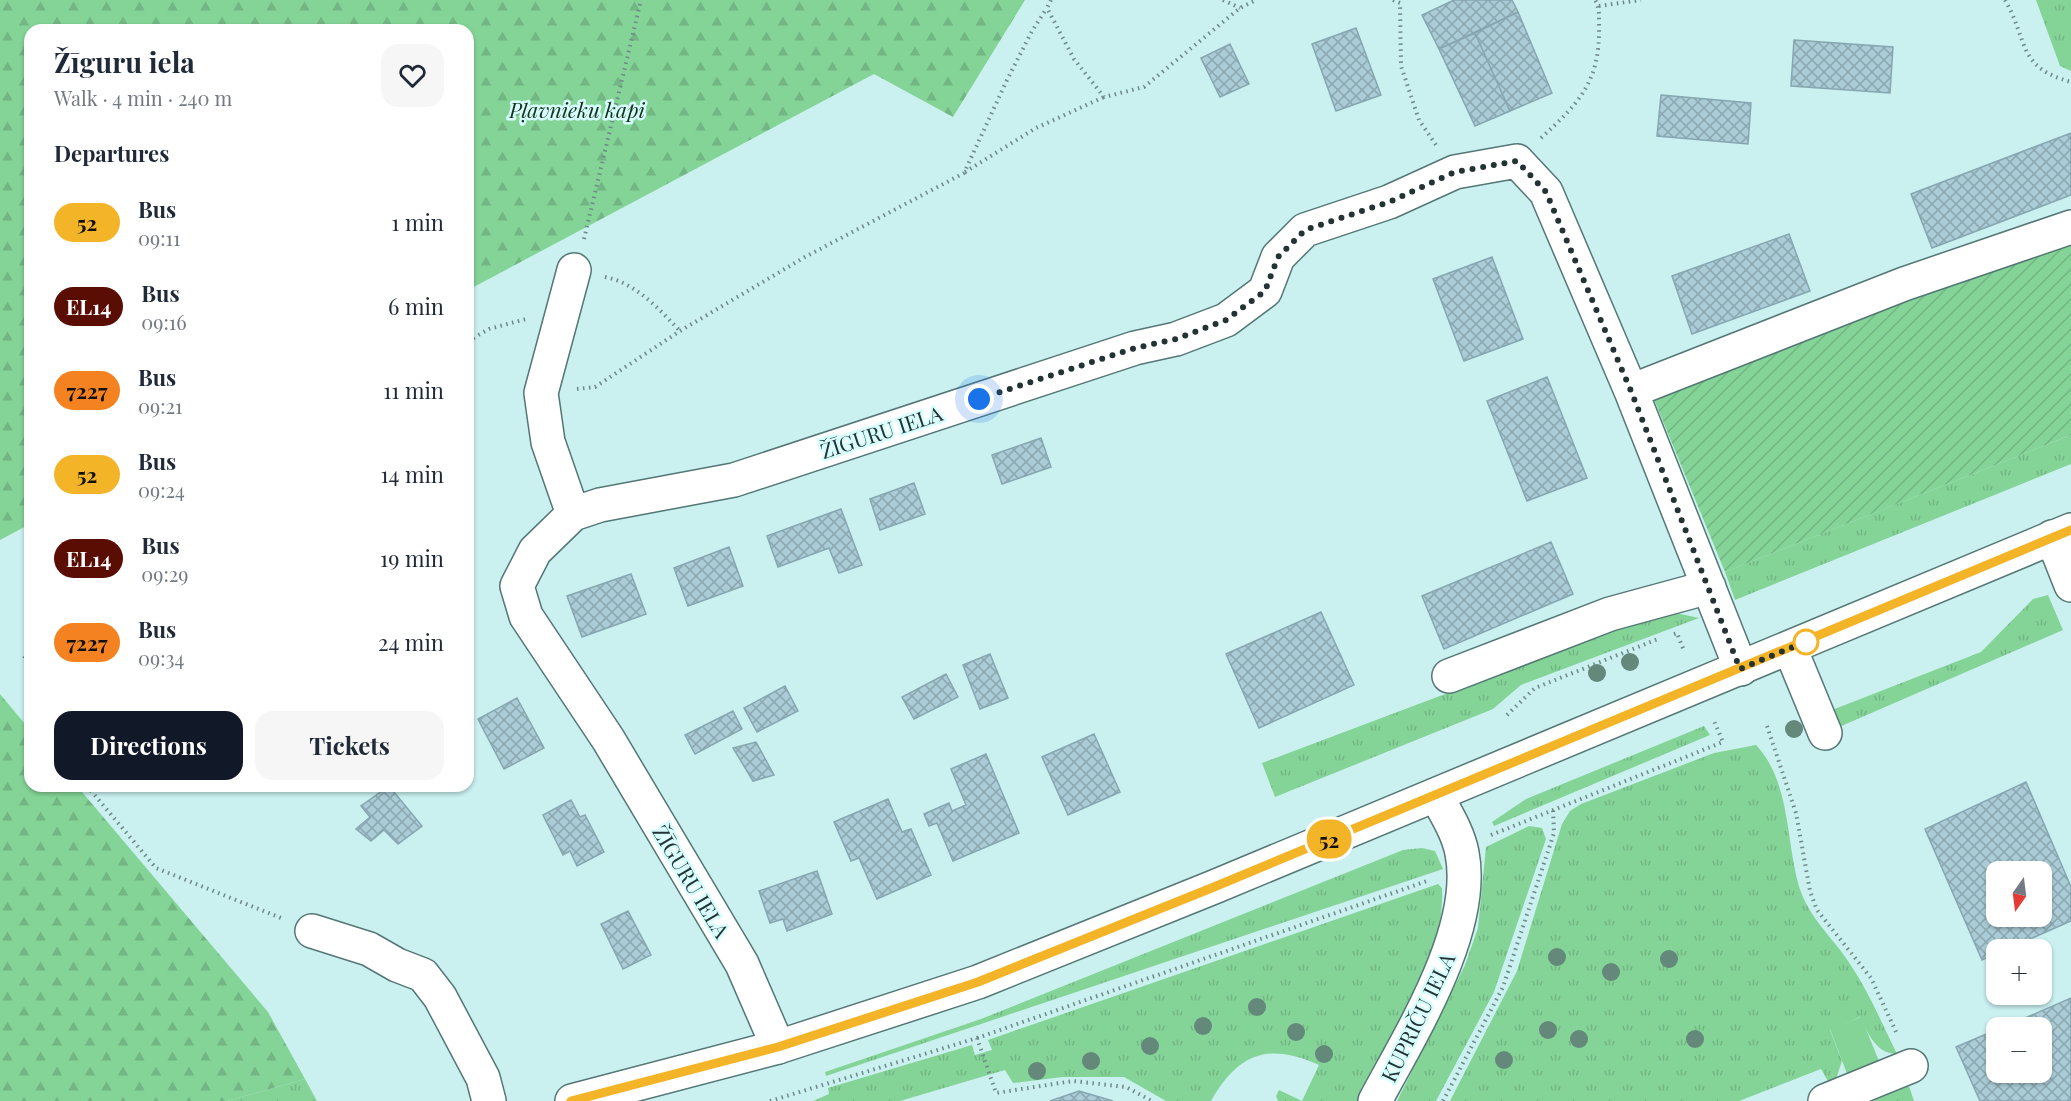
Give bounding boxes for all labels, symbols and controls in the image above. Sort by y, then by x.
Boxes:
text: Žīguru iela [54,43,195,80]
button: heart [381,44,444,107]
text: Walk · 4 min · 240 m [54,84,232,111]
park label: Pļavnieku kapi [508,95,645,124]
text: Departures [54,138,169,168]
text: Bus [138,194,176,224]
text: 1 min [391,207,444,237]
text: 52 [77,208,97,236]
text: 09:11 [138,224,180,251]
text: Bus [141,278,180,308]
text: 6 min [388,291,444,321]
text: EL14 [66,292,111,320]
text: 09:16 [141,308,187,335]
text: Bus [138,362,176,392]
text: 11 min [383,375,444,405]
text: 7227 [66,376,108,404]
your location [964,384,994,414]
text: 09:21 [138,392,182,419]
street label: ŽĪGURU IELA [816,398,946,464]
text: Bus [138,446,176,476]
text: 14 min [380,459,444,489]
text: 52 [77,460,97,488]
text: 09:24 [138,476,185,503]
text: Bus [141,530,180,560]
text: 19 min [380,543,444,573]
text: EL14 [66,544,111,572]
text: 09:29 [141,560,189,587]
text: Bus [138,614,176,644]
text: 24 min [378,627,444,657]
text: 7227 [66,628,108,656]
unlabelled marker [1793,629,1819,655]
text: 09:34 [138,644,184,671]
button: Directions [54,711,243,780]
button: Tickets [255,711,444,780]
street label: ŽĪGURU IELA [647,819,737,943]
line badge: 52 [1302,820,1356,858]
text: 52 [1319,825,1339,853]
north arrow [1986,861,2052,927]
map controls [1986,861,2052,1083]
button: + [1986,939,2052,1005]
street label: KUPRIČU IELA [1374,947,1461,1086]
button: − [1986,1017,2052,1083]

